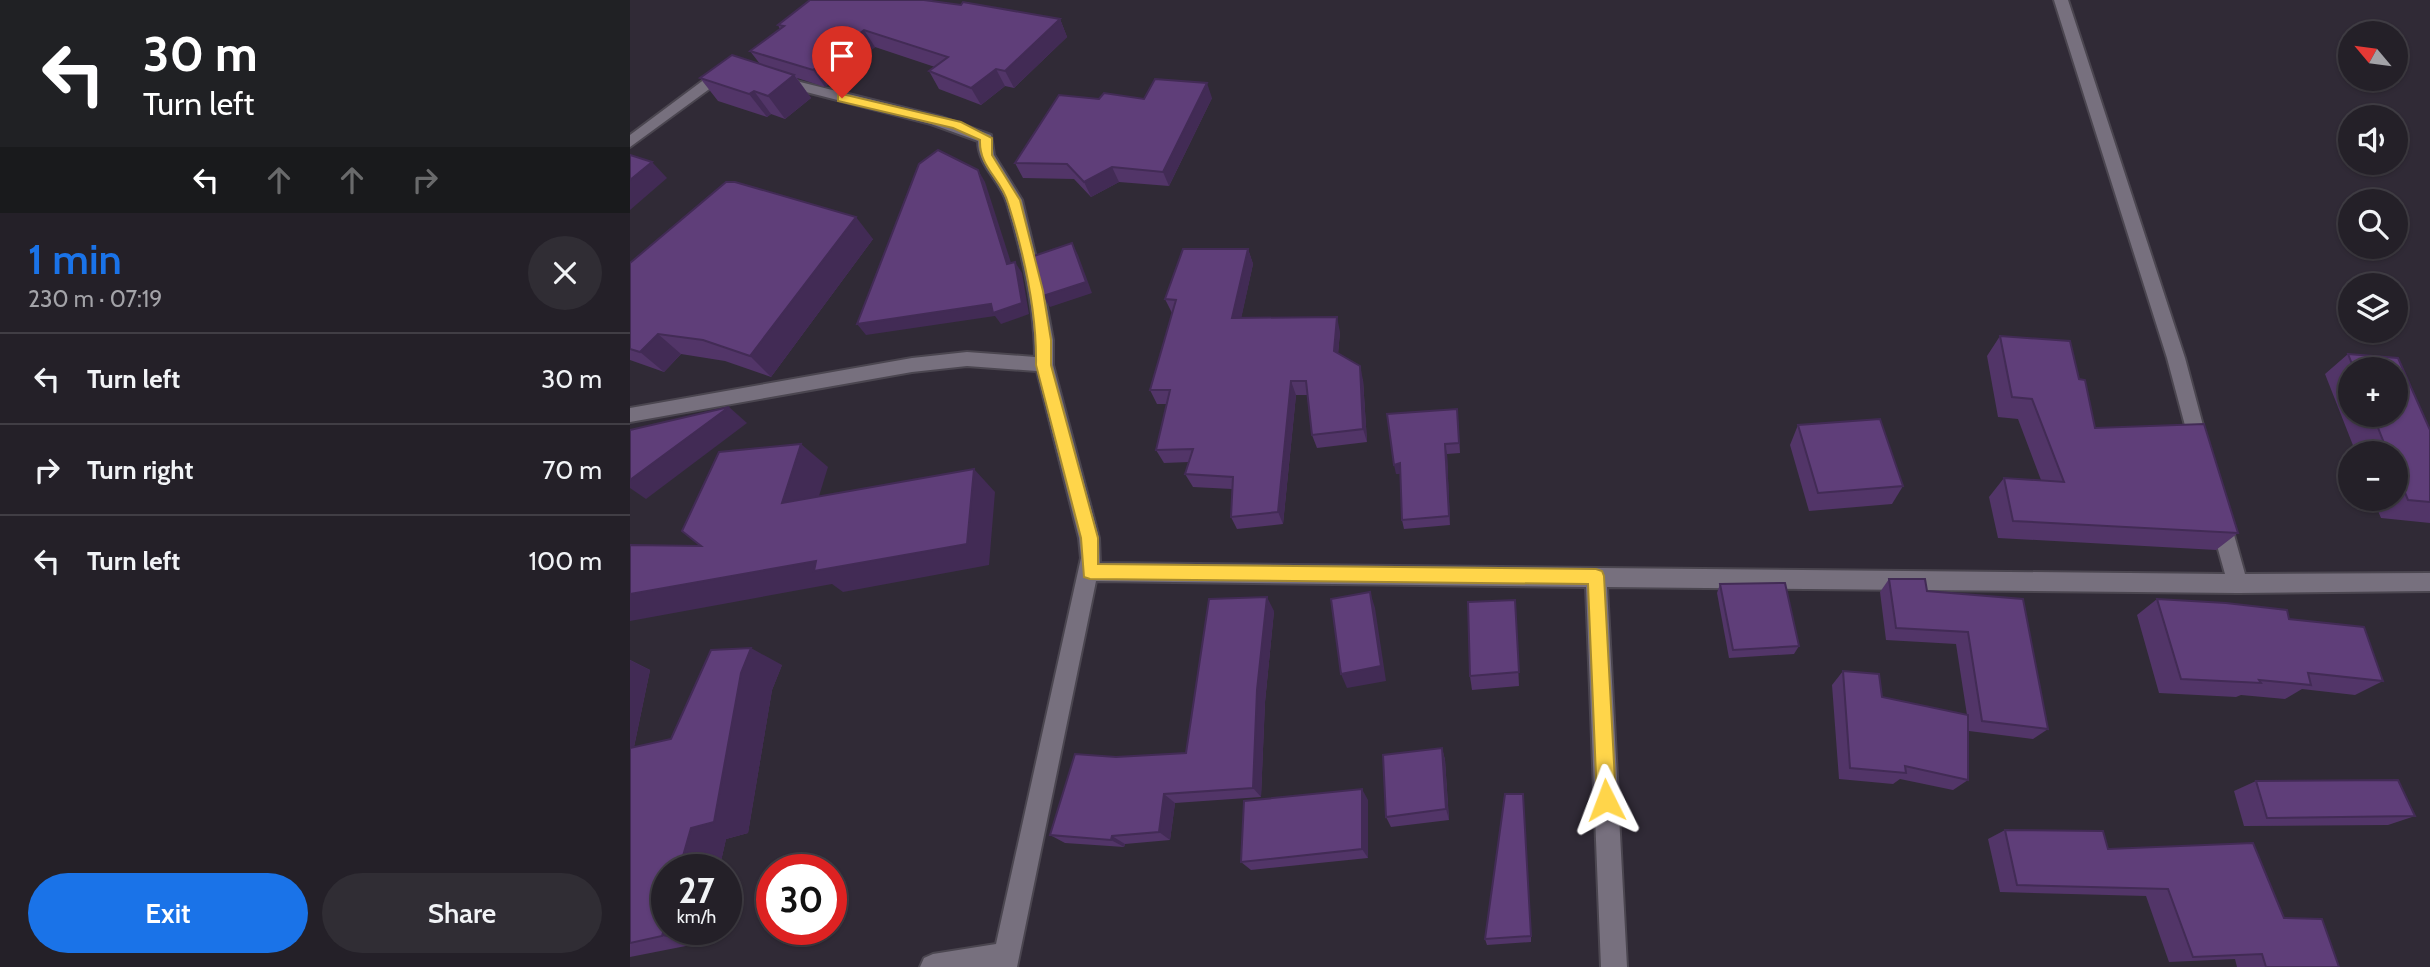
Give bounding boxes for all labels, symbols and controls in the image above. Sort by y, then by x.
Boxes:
north arrow [2338,21,2408,91]
map controls [2338,21,2408,511]
text: 30 m [143,24,258,83]
pin [812,26,872,98]
icon: left [28,28,119,119]
icon: arrive [823,37,861,75]
text: Turn left [143,84,254,123]
button: sound [2338,105,2408,175]
icon: left [187,161,225,199]
icon: ahead [260,161,298,199]
icon: ahead [333,161,371,199]
icon: right [406,161,444,199]
button: search [2338,189,2408,259]
text: 1 min [28,233,122,285]
button: close [528,236,602,310]
button: layers [2338,273,2408,343]
text: 230 m · 07:19 [28,285,162,313]
button: + [2338,357,2408,427]
icon: left [28,360,66,398]
text: Turn left [87,363,180,395]
text: 30 m [541,363,602,395]
button: − [2338,441,2408,511]
icon: right [28,451,66,489]
text: Turn right [87,454,193,486]
text: 70 m [542,454,602,486]
icon: left [28,542,66,580]
text: Turn left [87,545,180,577]
text: 100 m [529,545,602,577]
position arrow [1569,763,1643,837]
speed limit sign: 30 [756,854,847,945]
text: 27 [678,869,715,912]
button: Exit [28,873,308,953]
button: Share [322,873,602,953]
text: km/h [677,906,716,928]

